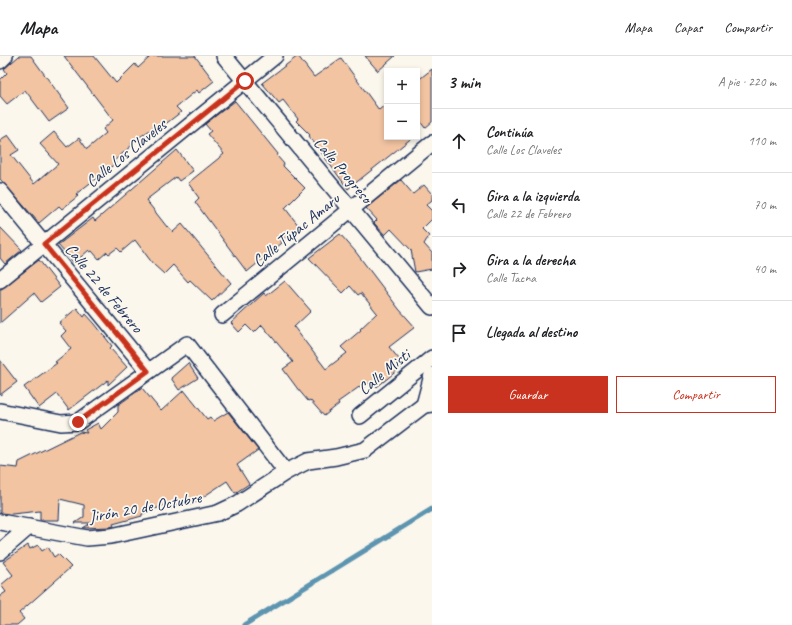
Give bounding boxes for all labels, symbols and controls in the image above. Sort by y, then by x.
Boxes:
text: Mapa [20,16,57,40]
text: Mapa [625,19,652,36]
text: Capas [674,19,702,36]
text: Compartir [724,19,772,36]
map controls [384,68,420,140]
button: + [384,68,420,104]
route start [236,72,254,90]
text: 3 min [448,72,481,93]
text: A pie · 220 m [718,74,776,90]
button: − [384,104,420,140]
street label: Calle Los Claveles [81,113,172,192]
text: Continúa [486,123,533,142]
icon: ahead [448,130,470,152]
street label: Calle Progreso [309,132,378,209]
text: 110 m [748,133,776,149]
text: Calle Los Claveles [486,142,561,158]
street label: Calle Túpac Amaru [248,187,345,272]
text: Gira a la izquierda [486,187,579,206]
icon: left [448,194,470,216]
text: 70 m [754,197,776,213]
text: Calle 22 de Febrero [486,206,571,222]
street label: Calle 22 de Febrero [60,239,148,338]
text: Gira a la derecha [486,251,575,270]
icon: right [448,258,470,280]
text: 40 m [754,261,776,277]
text: Calle Tacna [486,270,536,286]
icon: arrive [448,322,470,344]
text: Llegada al destino [486,323,577,342]
street label: Calle Misti [354,344,416,399]
button: Guardar [448,376,608,413]
button: Compartir [616,376,776,413]
route end [69,413,87,431]
street label: Jirón 20 de Octubre [86,487,204,527]

